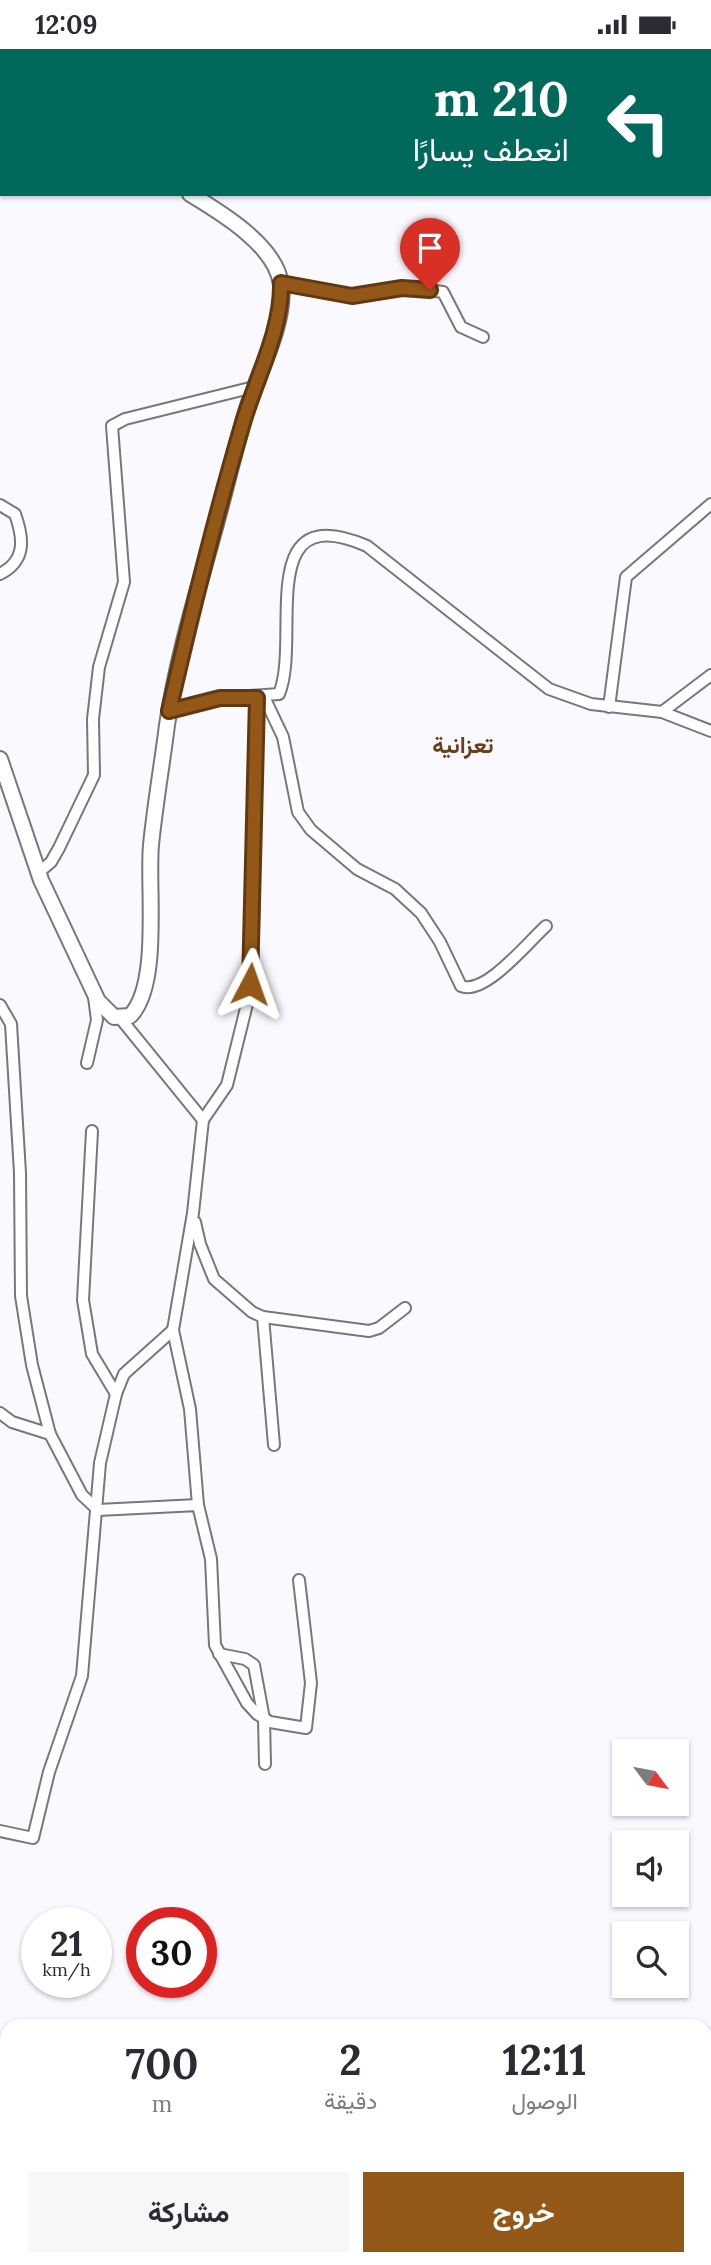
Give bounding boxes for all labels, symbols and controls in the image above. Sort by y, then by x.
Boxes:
text: 12:09 [35,8,97,41]
text: 210 m [434,67,569,129]
icon: left [593,77,684,168]
text: انعطف يسارًا [413,129,569,170]
pin [400,218,460,290]
icon: arrive [411,229,449,267]
district label: تعزانية [432,730,494,760]
position arrow [213,947,287,1021]
north arrow [612,1739,690,1817]
map controls [612,1739,689,1998]
button: sound [612,1830,689,1907]
speed limit sign: 30 [126,1907,217,1998]
text: 21 [50,1921,83,1966]
button: search [612,1921,689,1998]
text: km/h [42,1958,91,1981]
text: 2 [339,2033,362,2087]
text: 12:11 [503,2033,587,2087]
text: 700 [125,2037,199,2091]
text: دقيقة [324,2086,377,2115]
text: الوصول [511,2086,578,2115]
text: m [152,2089,172,2118]
button: مشاركة [28,2172,349,2252]
button: خروج [363,2172,684,2252]

